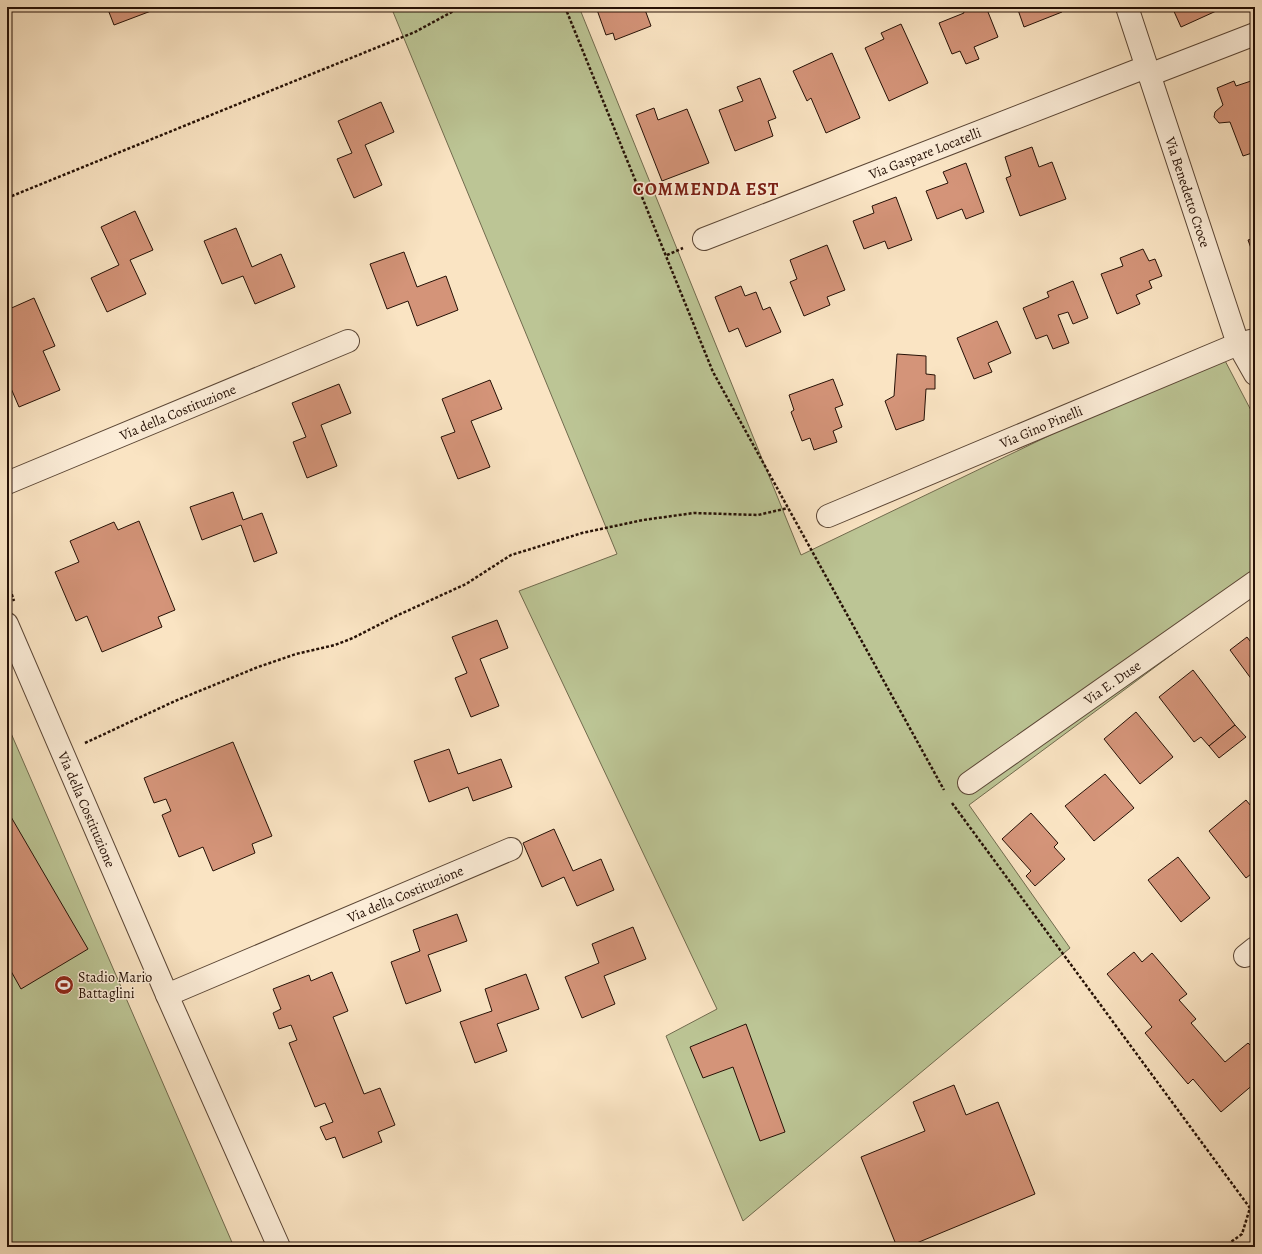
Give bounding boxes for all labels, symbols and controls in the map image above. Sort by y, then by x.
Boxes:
street label: Via Gaspare Locatelli [865,123,984,184]
street label: Via Benedetto Croce [1160,134,1215,250]
district label: COMMENDA EST [633,177,779,201]
street label: Via della Costituzione [116,380,239,445]
street label: Via Gino Pinelli [996,401,1086,453]
street label: Via E. Duse [1079,656,1145,710]
street label: Via della Costituzione [53,748,120,871]
street label: Via della Costituzione [344,861,467,928]
place label: Stadio Mario Battaglini [78,968,152,1003]
sports icon: Stadio Mario Battaglini [53,974,75,996]

